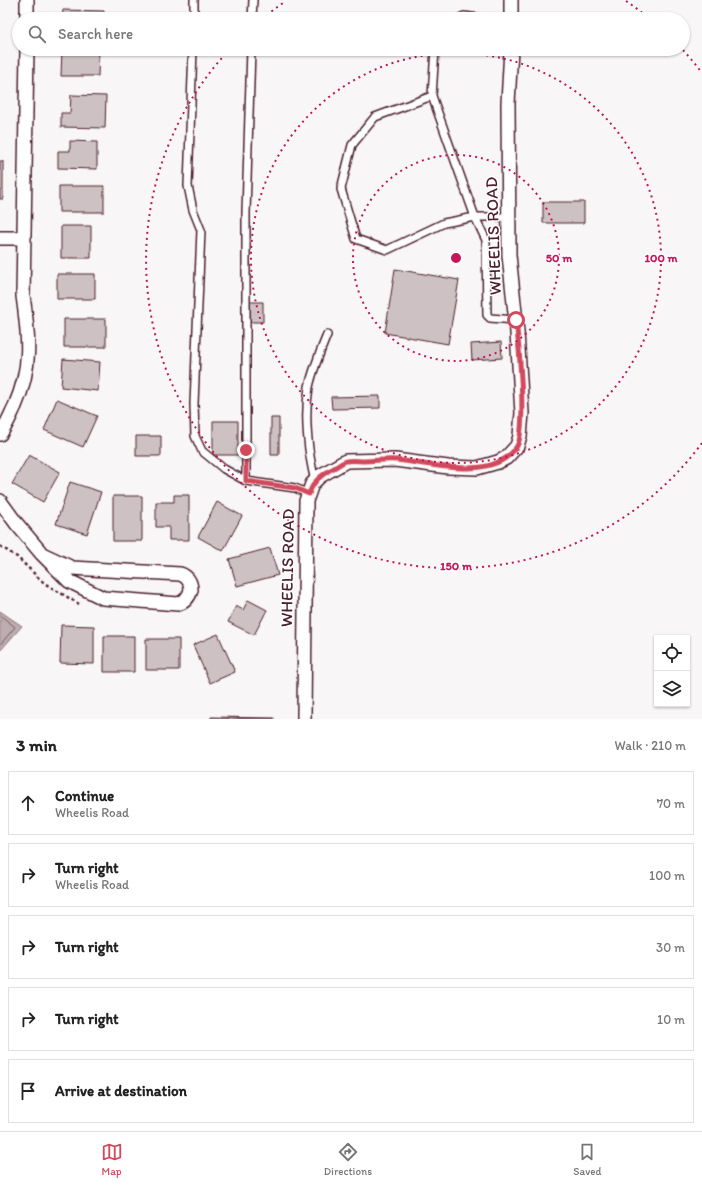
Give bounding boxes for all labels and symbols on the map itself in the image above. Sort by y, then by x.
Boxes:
street label: WHEELIS ROAD [481,176,505,296]
centre of rings [449,251,463,265]
text: 50 m [546,251,573,265]
text: 100 m [644,251,678,265]
route start [507,311,525,329]
route end [237,441,255,459]
street label: WHEELIS ROAD [276,509,298,627]
text: 150 m [440,559,473,573]

